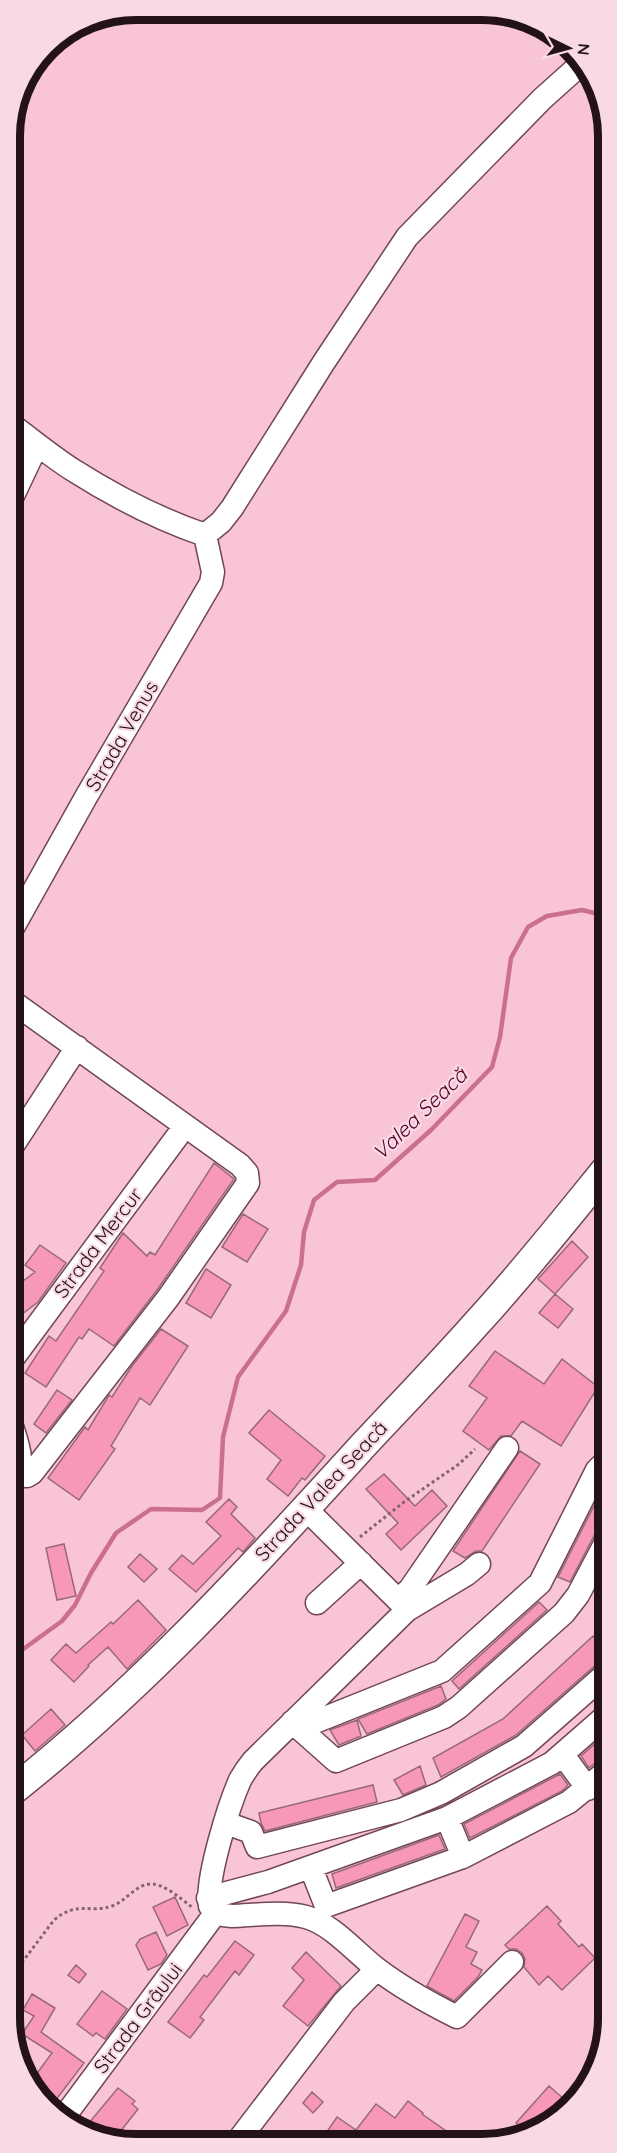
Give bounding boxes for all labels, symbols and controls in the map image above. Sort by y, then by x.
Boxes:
north arrow [539,18,599,78]
text: N [573,43,594,56]
street label: Strada Venus [80,676,163,796]
water label: Valea Seacă [367,1061,473,1165]
street label: Strada Mercur [48,1182,147,1303]
street label: Strada Valea Seacă [249,1415,392,1566]
street label: Strada Grâului [88,1957,187,2078]

